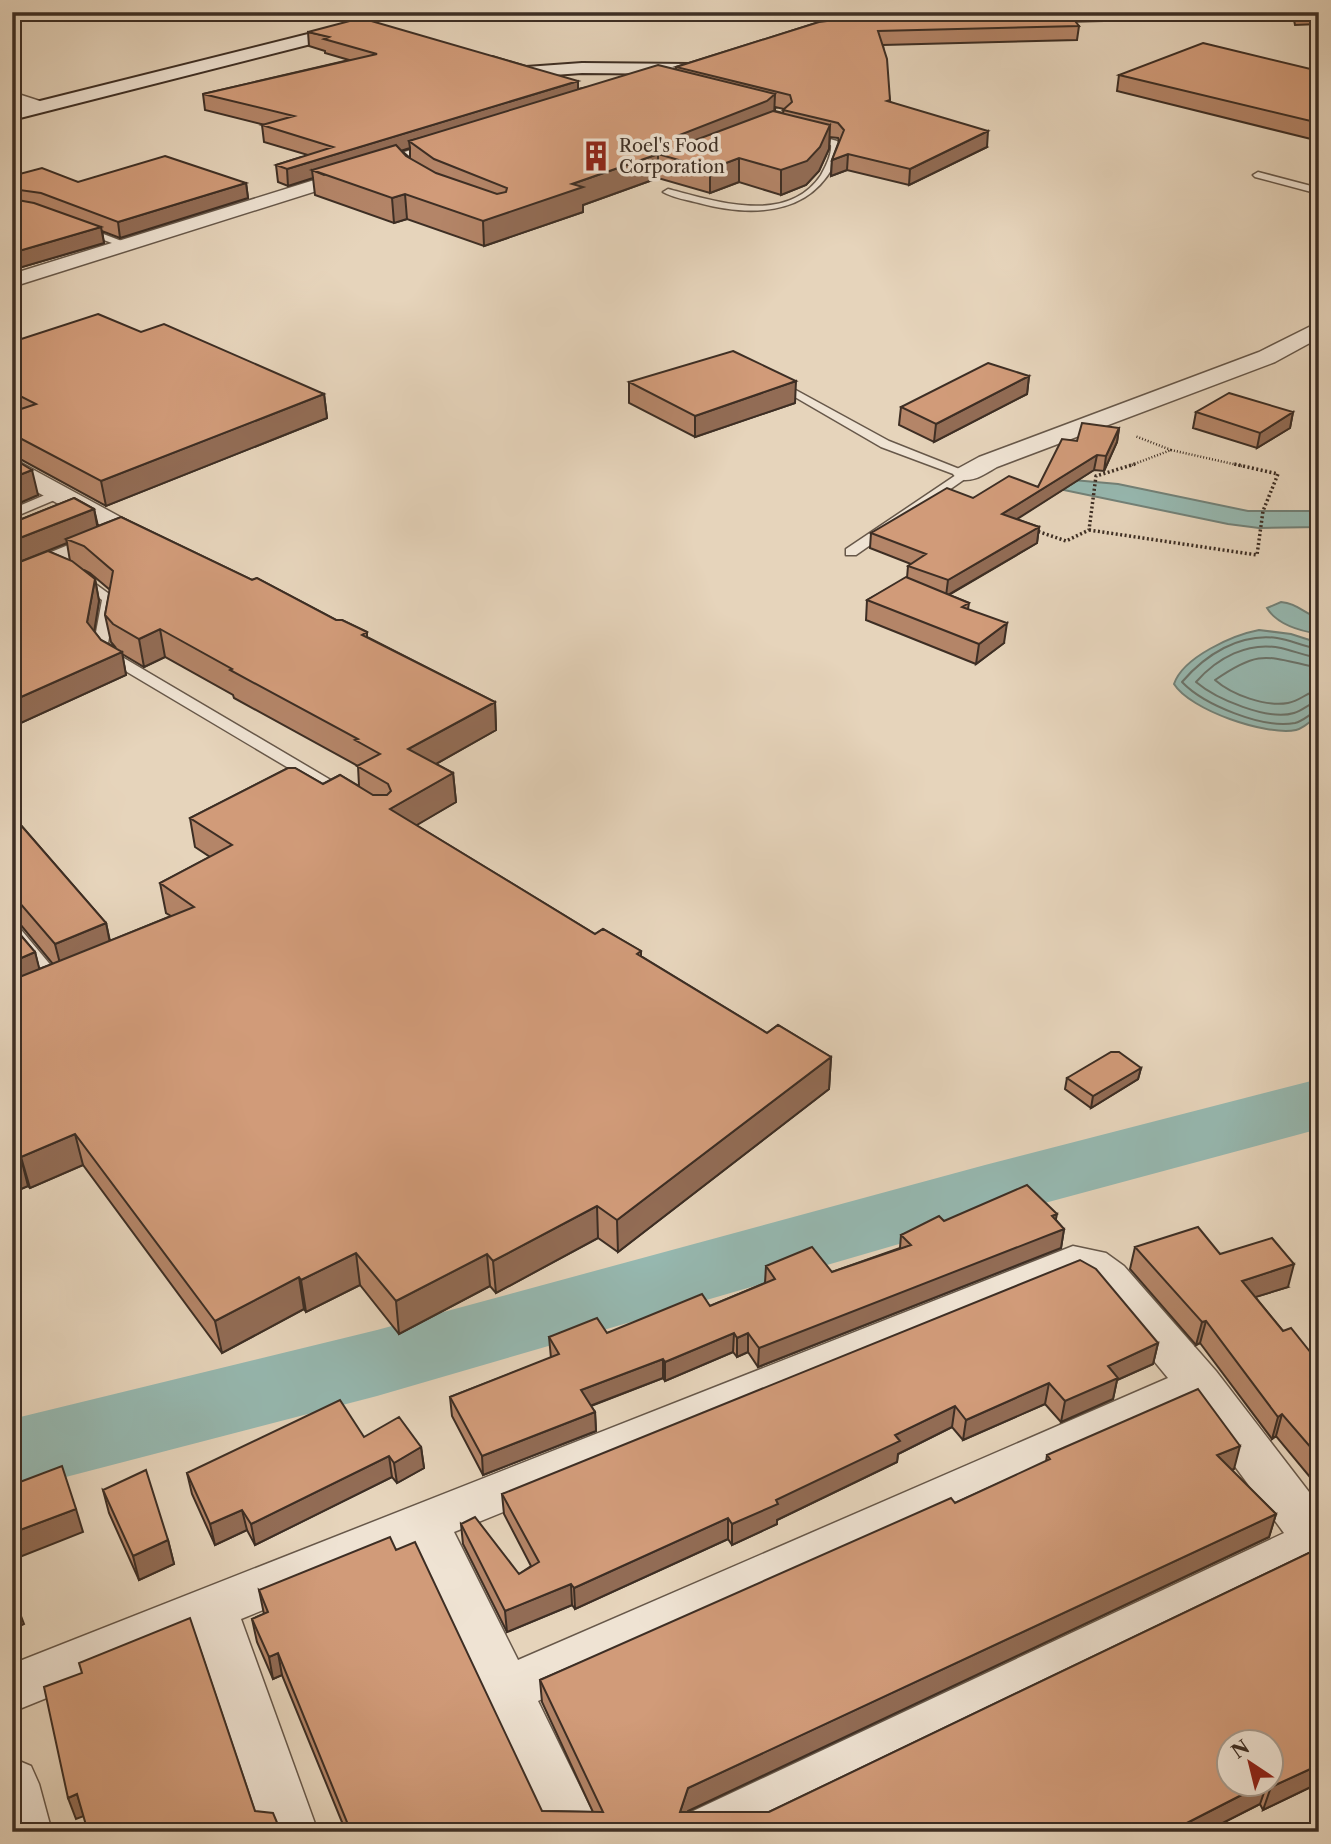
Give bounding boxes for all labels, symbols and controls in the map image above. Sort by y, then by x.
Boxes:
place label: Roel's Food Corporation [619,135,725,178]
building icon: Roel's Food Corporation [579,139,613,173]
north arrow [1216,1728,1286,1798]
text: N [1227,1735,1254,1764]

